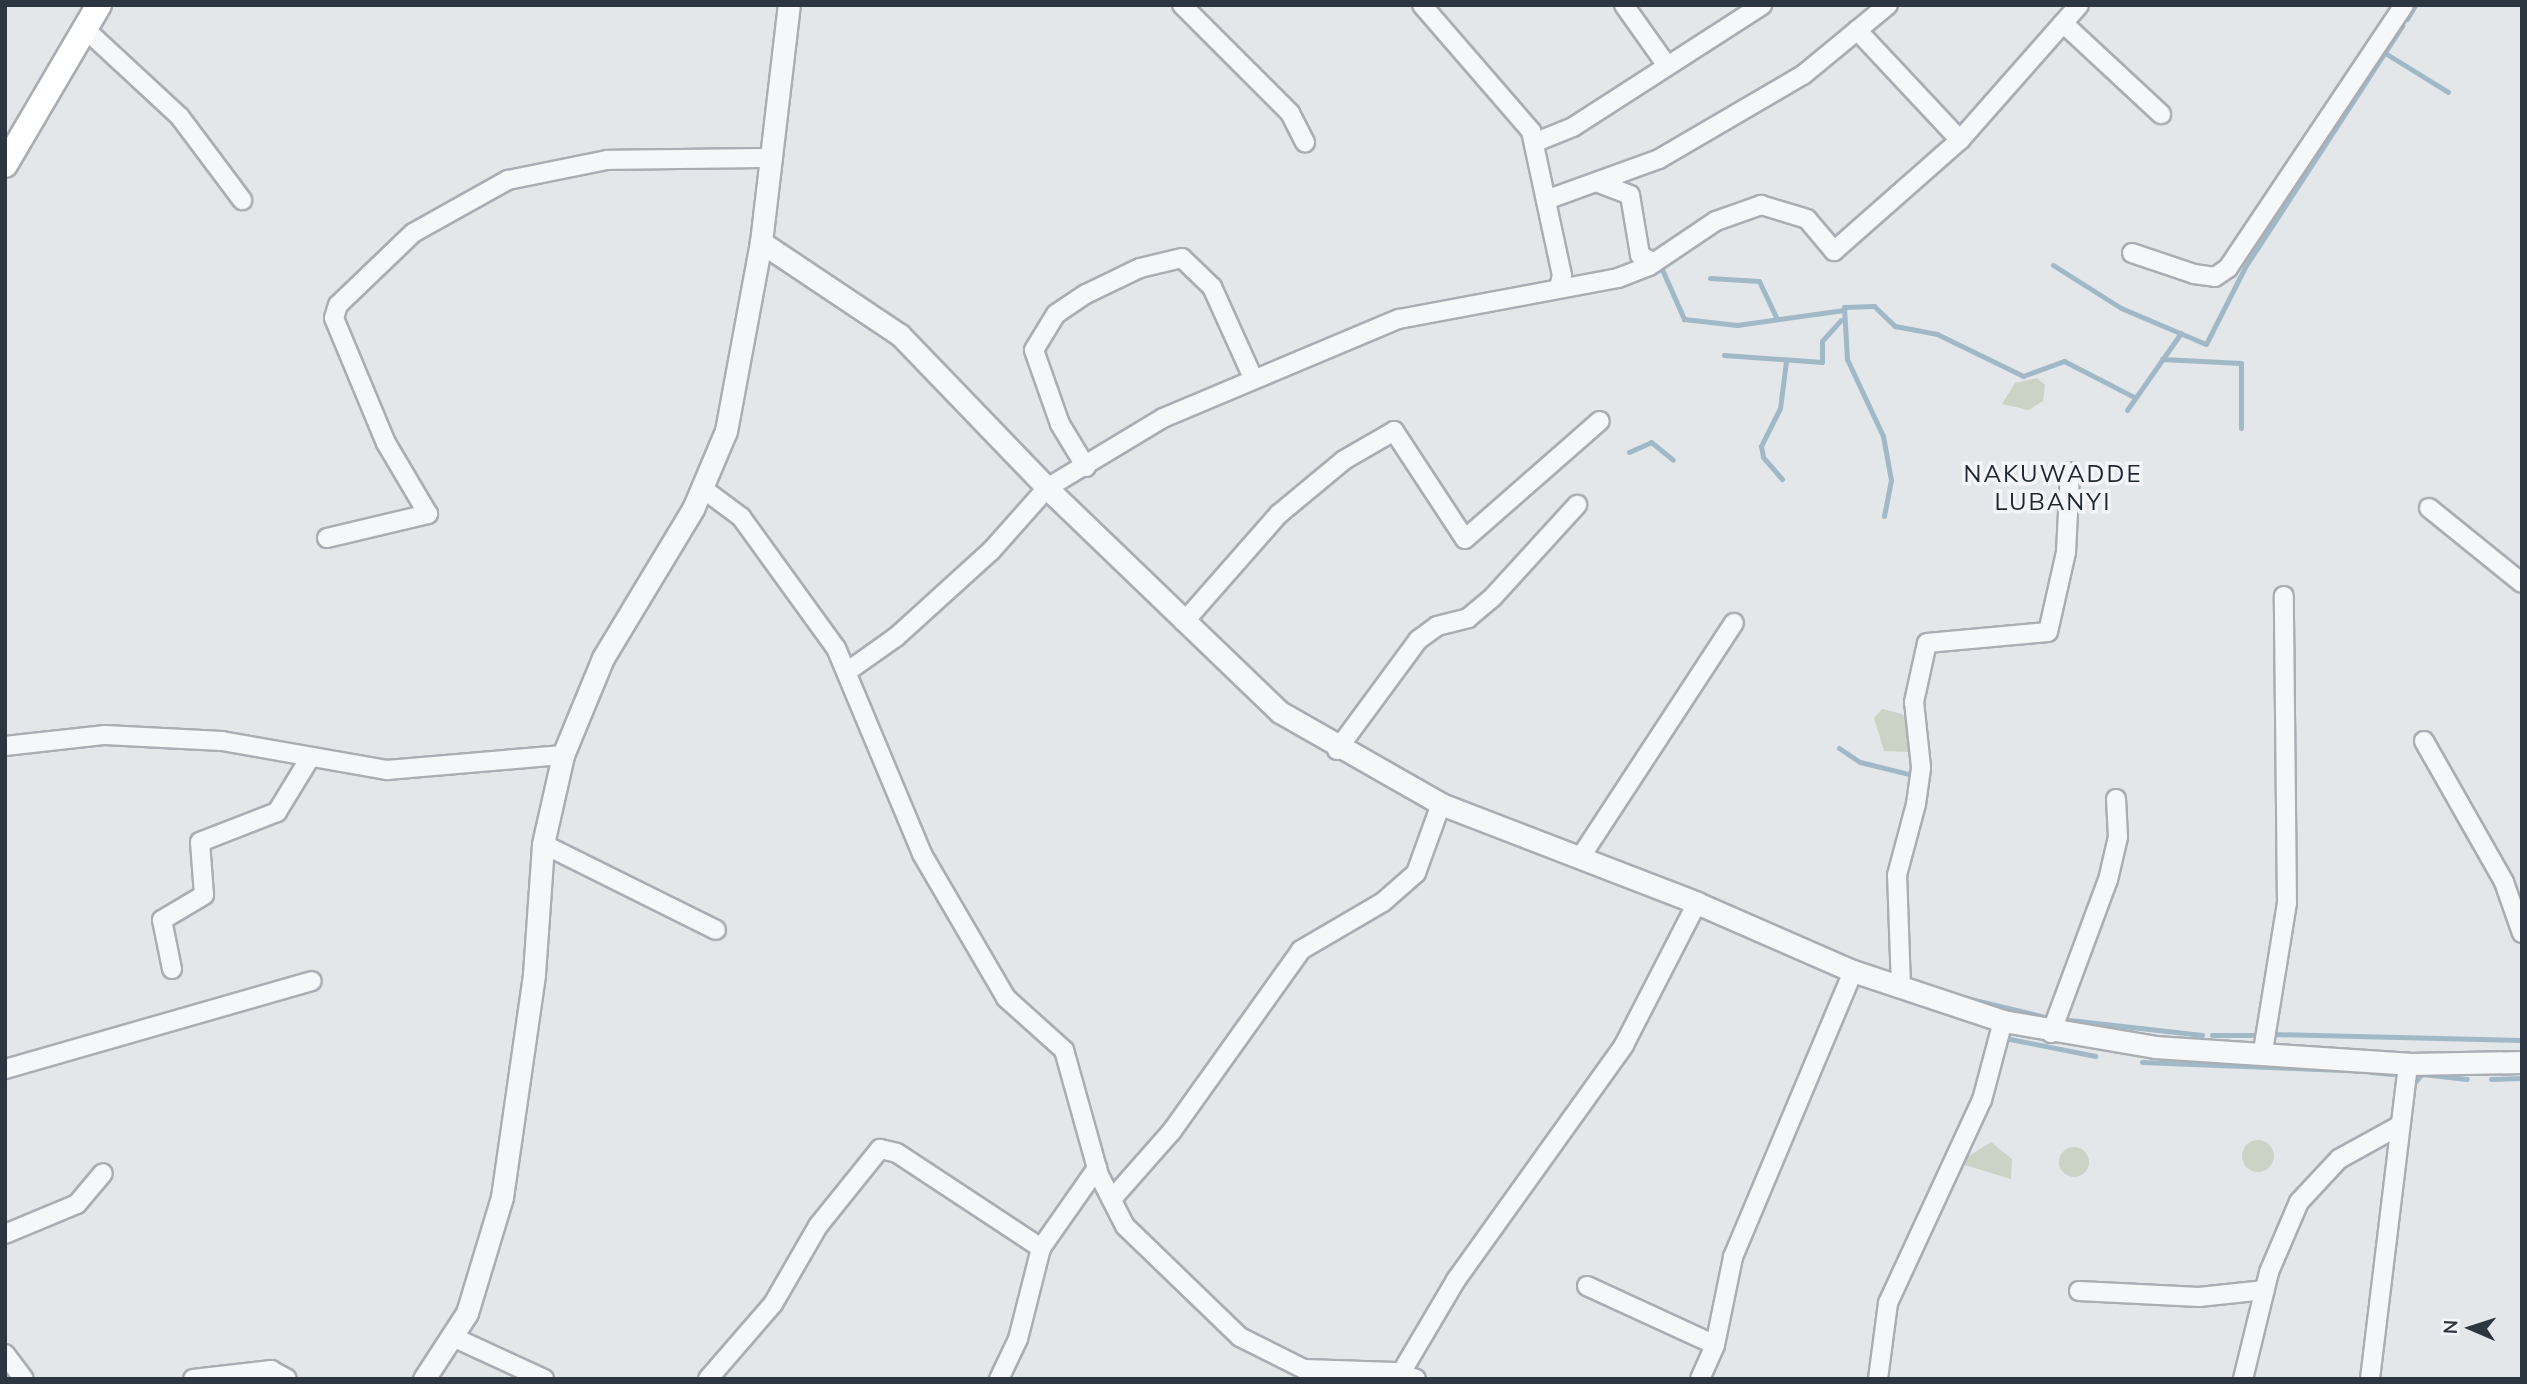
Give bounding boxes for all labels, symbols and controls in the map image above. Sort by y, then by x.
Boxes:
district label: NAKUWADDE LUBANYI [1965,460,2141,516]
north arrow [2436,1293,2506,1363]
text: N [2438,1319,2462,1335]

